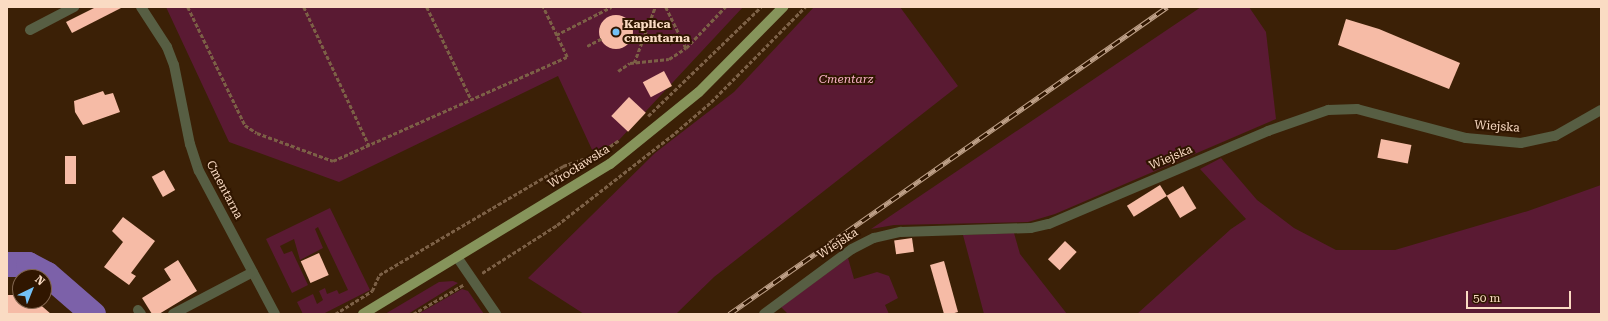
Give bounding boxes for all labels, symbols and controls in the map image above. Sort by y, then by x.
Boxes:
place label: Kaplica cmentarna [624,18,690,46]
marker: Kaplica cmentarna [611,27,621,37]
park label: Cmentarz [819,73,873,87]
street label: Wiejska [1474,118,1520,136]
street label: Wrocławska [545,142,613,192]
street label: Wiejska [1147,142,1195,174]
street label: Cmentarna [203,158,245,222]
street label: Wiejska [815,226,861,262]
north arrow [12,269,52,309]
text: N [32,273,47,288]
scale bar [1468,283,1573,309]
text: 50 m [1473,291,1500,305]

